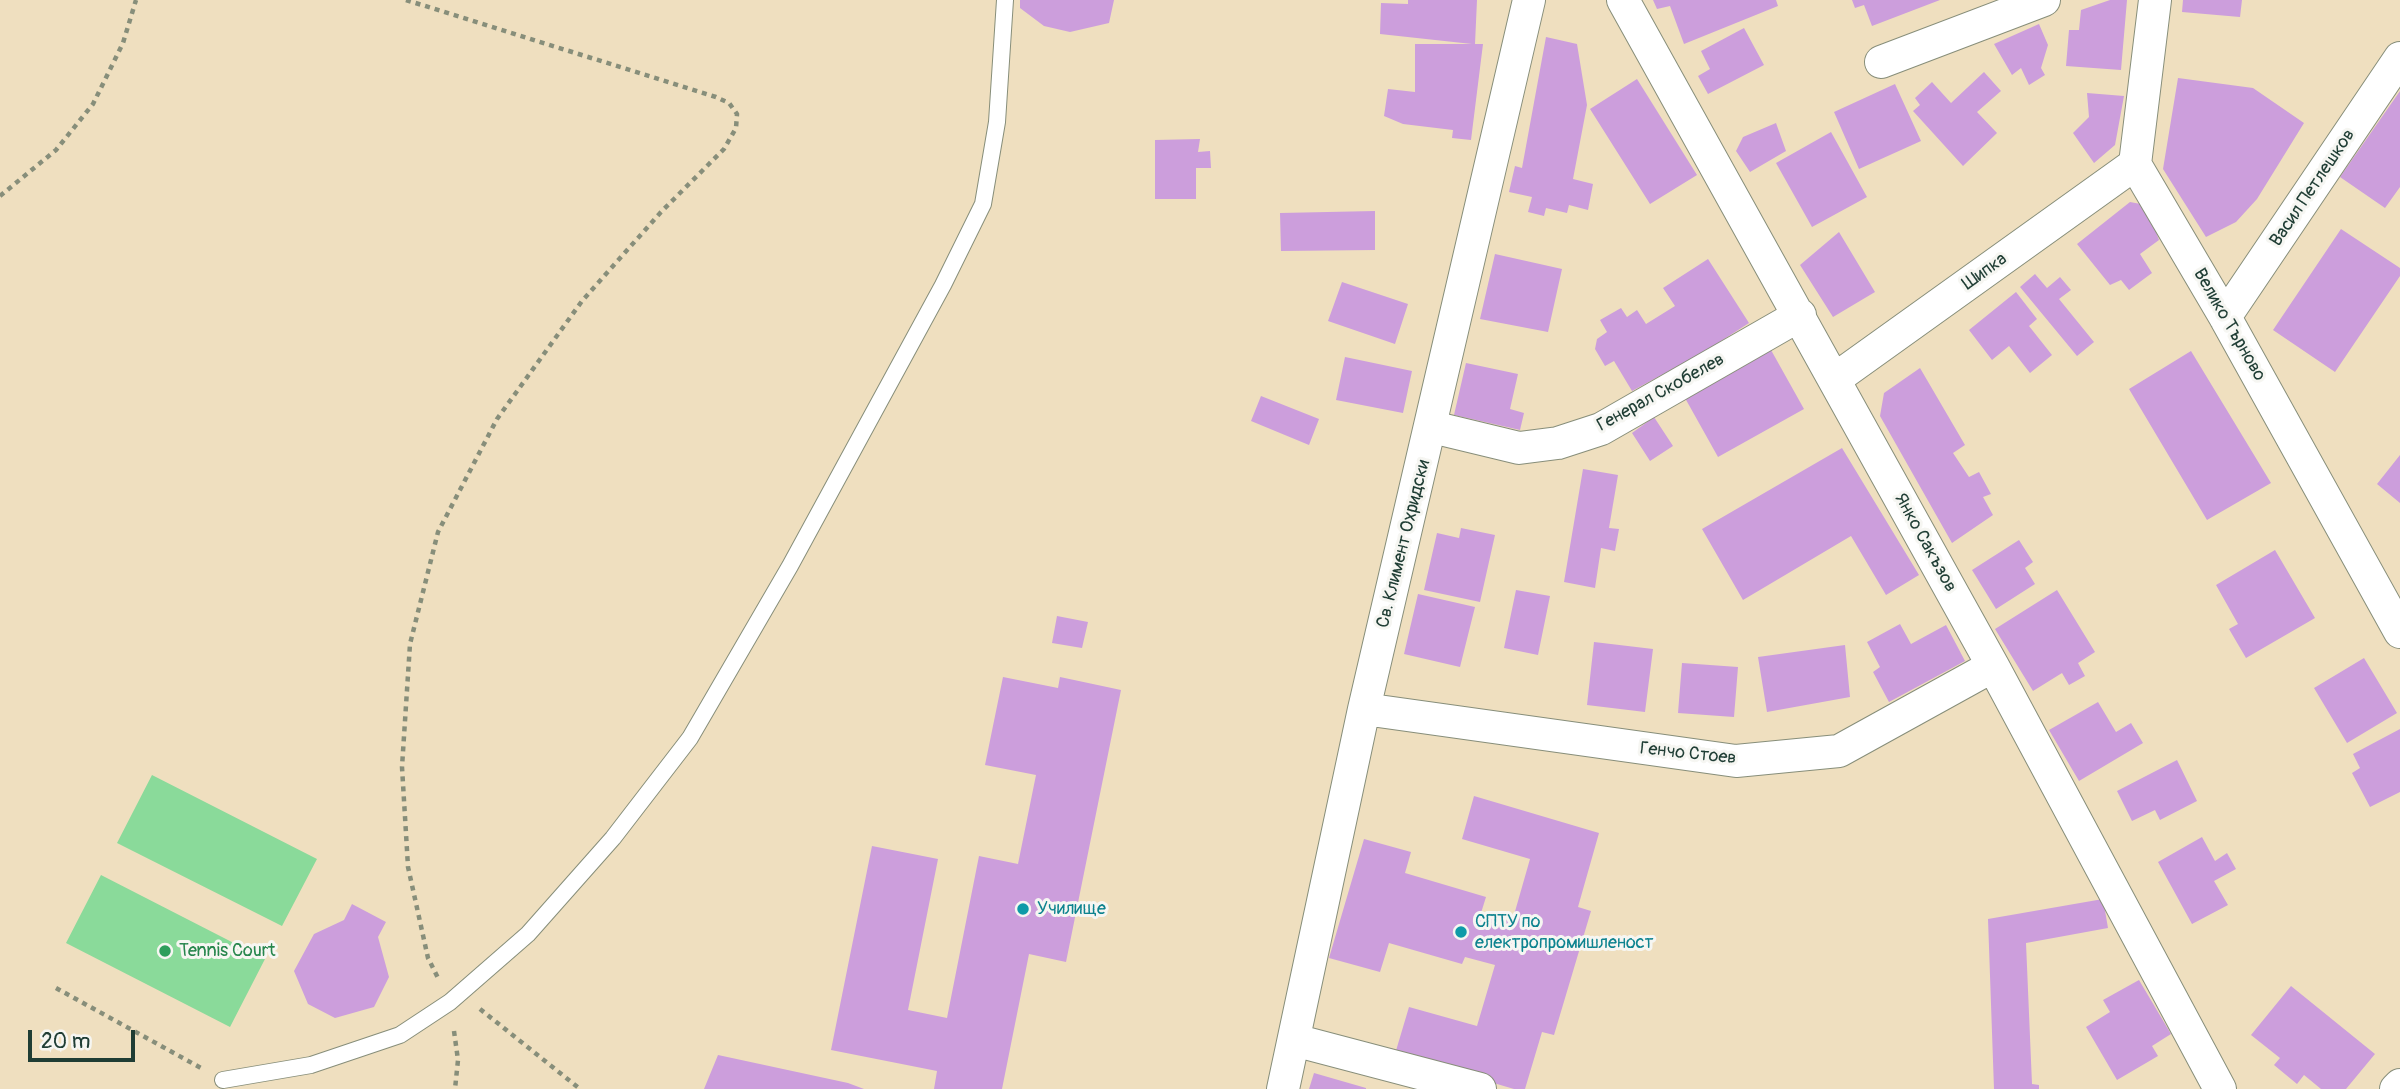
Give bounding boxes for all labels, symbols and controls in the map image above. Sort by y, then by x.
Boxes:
street label: Васил Петлешков [2266,125,2360,251]
street label: Шипка [1959,249,2011,295]
street label: Велико Търново [2188,265,2270,385]
street label: Генерал Скобелев [1594,349,1728,437]
street label: Св. Климент Охридски [1373,458,1435,630]
street label: Янко Сакъзов [1889,490,1961,596]
street label: Генчо Стоев [1639,738,1737,770]
place label: Училище [1037,898,1106,920]
marker: Училище [1015,901,1031,917]
place label: СПТУ по електропромишленост [1475,911,1653,954]
marker: СПТУ по електропромишленост [1453,924,1469,940]
place label: Tennis Court [179,940,275,962]
marker: Tennis Court [157,943,173,959]
scale bar [32,1016,138,1060]
text: 20 m [41,1028,90,1055]

